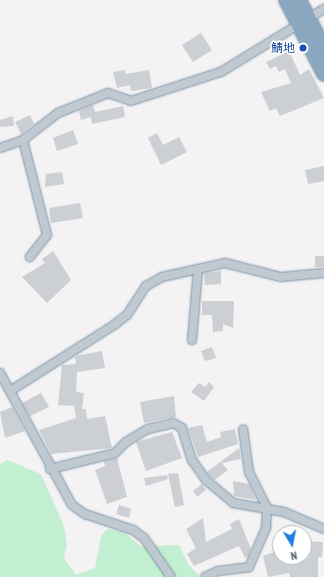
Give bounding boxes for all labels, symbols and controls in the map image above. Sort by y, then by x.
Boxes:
place label: 鯖地 [271,41,295,55]
marker: 鯖地 [298,43,308,53]
north arrow [272,525,312,565]
text: N [290,548,298,563]

